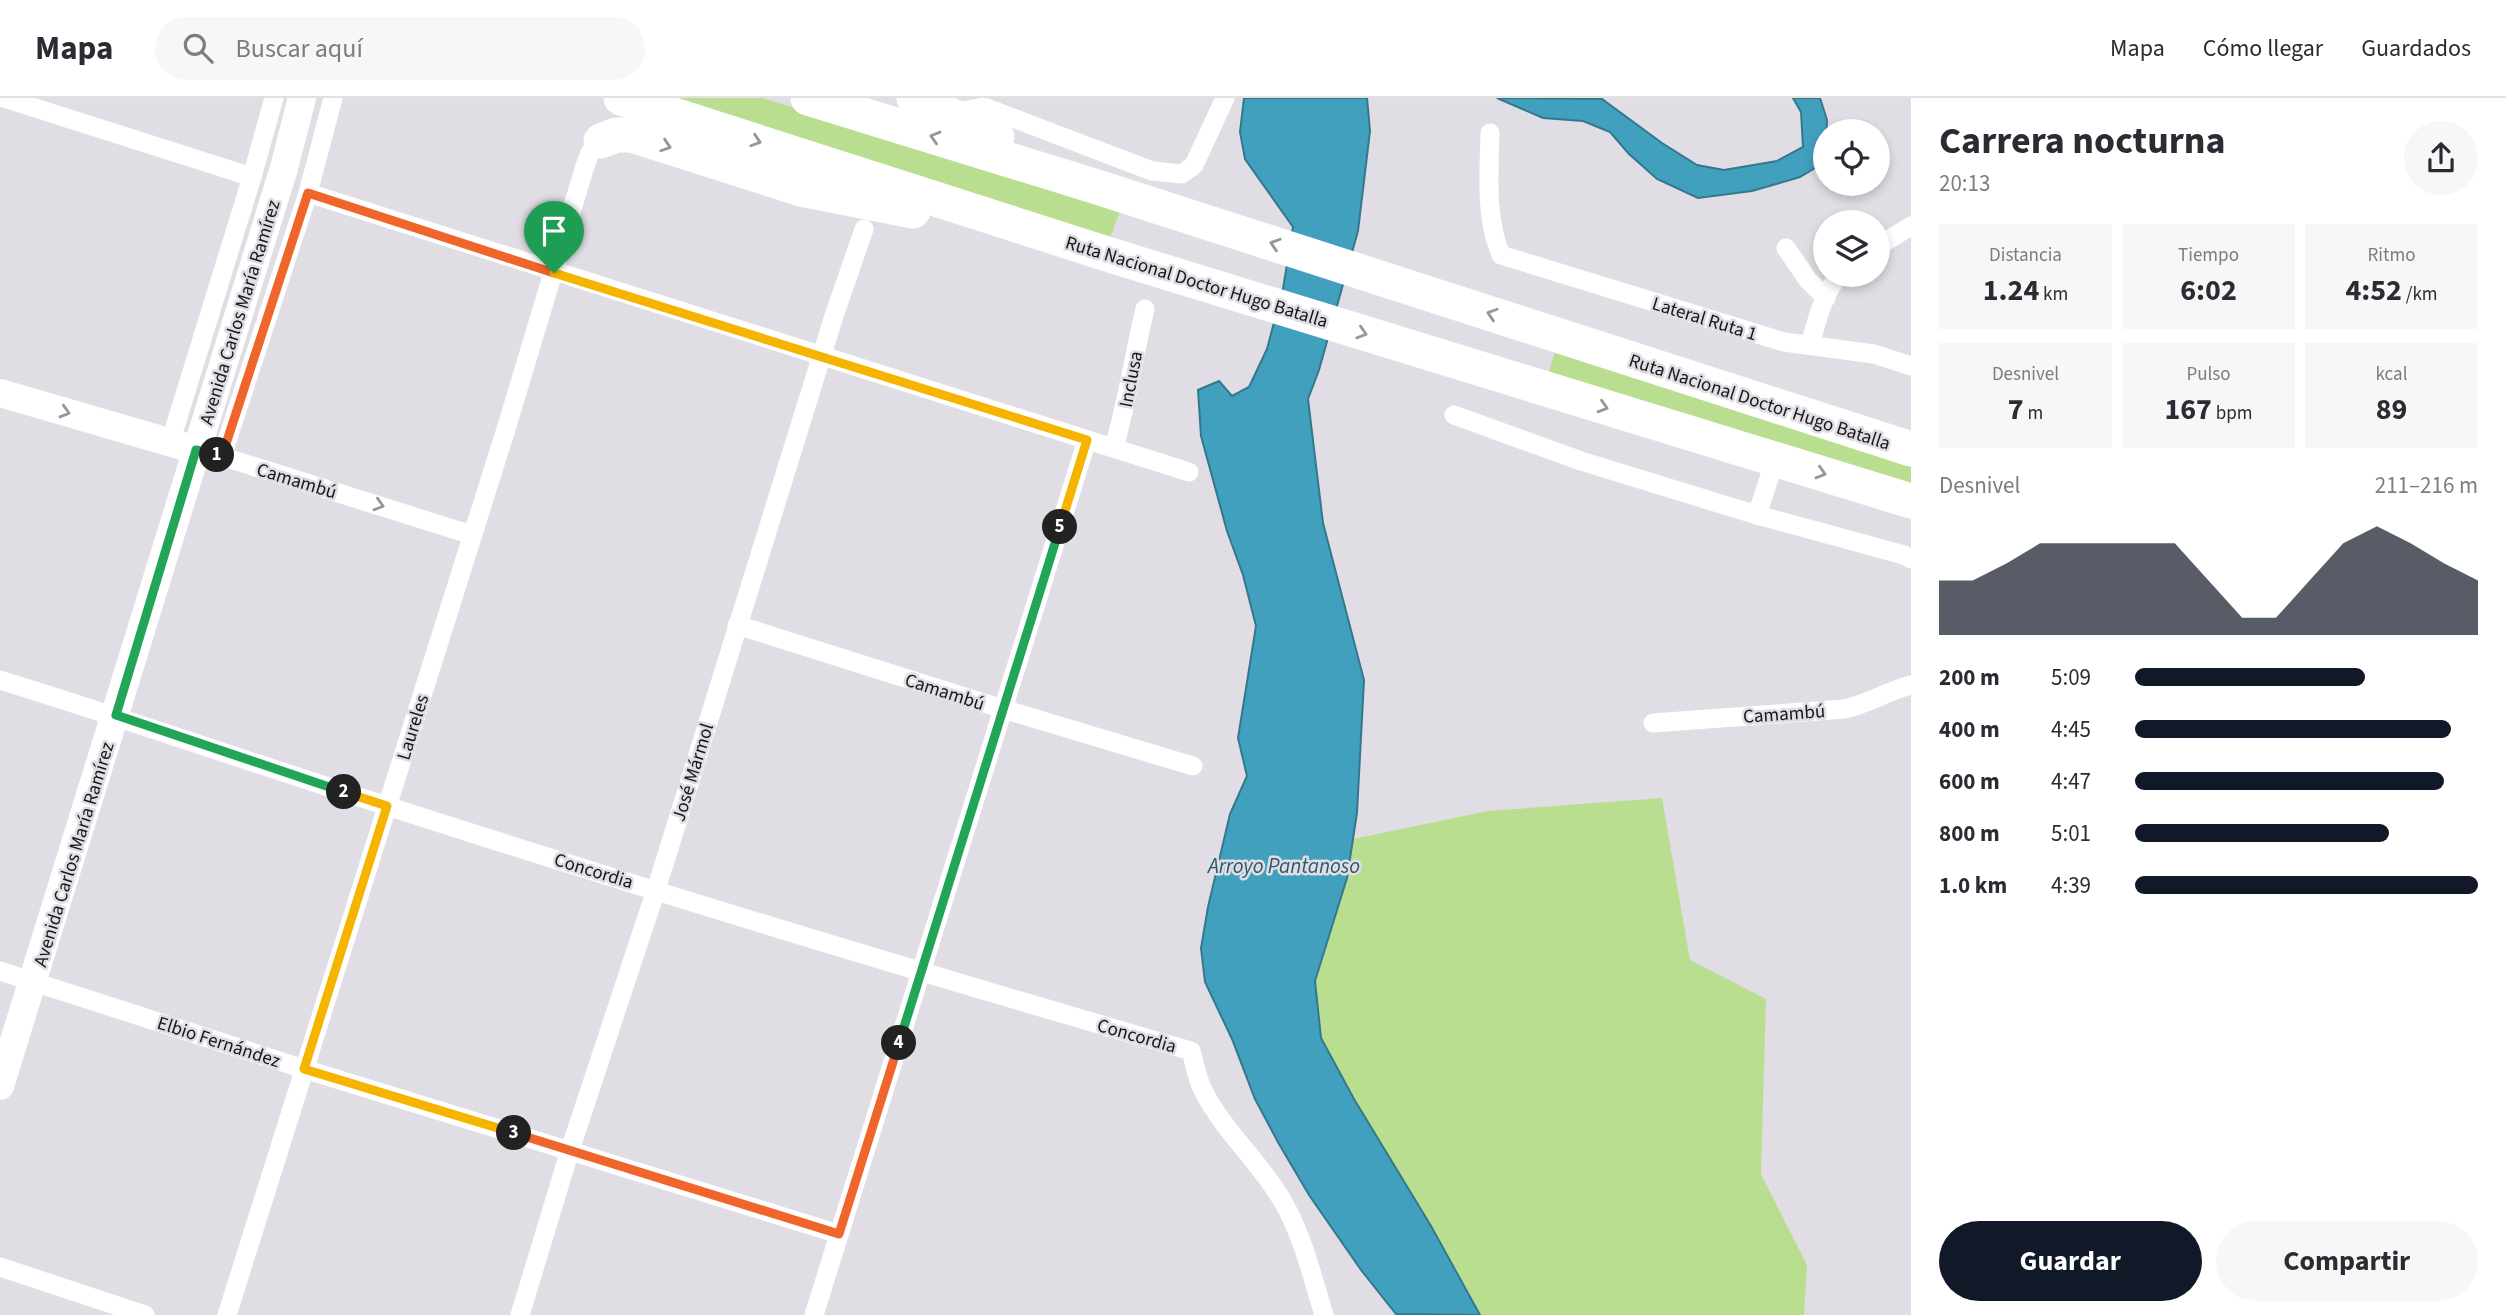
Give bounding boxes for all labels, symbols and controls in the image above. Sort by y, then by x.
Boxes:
search box [155,17,645,80]
text: Mapa [35,25,113,72]
icon: search [179,29,217,67]
text: Buscar aquí [235,30,363,67]
text: Mapa [2110,31,2165,66]
text: Cómo llegar [2203,31,2323,66]
text: Guardados [2361,31,2471,66]
text: Carrera nocturna [1939,114,2226,168]
map controls [1813,119,1890,287]
button: locate [1813,119,1890,196]
button: share [2404,121,2478,195]
one-way arrow [929,131,942,145]
one-way arrow [749,133,762,147]
one-way arrow [660,137,672,152]
text: 20:13 [1939,167,1990,200]
street label: Avenida Carlos María Ramírez [193,197,288,428]
pin [524,201,584,273]
button: layers [1813,210,1890,287]
icon: arrive [535,212,573,250]
street label: Ruta Nacional Doctor Hugo Batalla [1062,230,1331,335]
one-way arrow [1269,238,1281,253]
text: Distancia [1989,242,2062,269]
text: Tiempo [2178,242,2239,269]
text: Ritmo [2368,242,2415,269]
text: 1.24 [1983,269,2039,312]
text: 6:02 [2180,269,2237,312]
text: 4:52 [2345,269,2402,312]
text: km [2039,281,2068,308]
text: /km [2402,281,2438,308]
street label: Lateral Ruta 1 [1649,291,1760,348]
one-way arrow [1486,308,1498,322]
one-way arrow [1356,325,1368,340]
street label: Ruta Nacional Doctor Hugo Batalla [1625,347,1894,458]
street label: Inclusa [1113,349,1150,410]
text: Desnivel [1992,361,2059,388]
text: Pulso [2186,361,2231,388]
text: kcal [2376,361,2407,388]
text: 7 [2008,388,2024,431]
text: 167 [2164,388,2212,431]
text: 89 [2376,388,2407,431]
one-way arrow [1597,399,1609,414]
text: m [2024,400,2043,427]
text: bpm [2212,400,2253,427]
one-way arrow [59,403,71,418]
pin: 1 [200,438,234,472]
text: 1 [211,441,222,468]
street label: Camambú [253,456,340,506]
one-way arrow [1814,465,1826,480]
text: Desnivel [1939,469,2020,502]
text: 211–216 m [2375,469,2478,502]
one-way arrow [372,497,384,512]
pin: 5 [1042,510,1078,544]
text: 5 [1054,513,1065,540]
text: 200 m [1939,661,2000,694]
text: 5:09 [2051,661,2091,694]
street label: Camambú [901,667,988,718]
street label: Laureles [391,691,436,764]
street label: Camambú [1742,698,1826,731]
text: 400 m [1939,713,2000,746]
text: 4:45 [2051,713,2091,746]
street label: José Mármol [666,720,721,825]
street label: Avenida Carlos María Ramírez [27,739,122,970]
text: 600 m [1939,765,2000,798]
text: 4:47 [2051,765,2091,798]
pin: 2 [326,774,362,810]
text: 2 [338,778,349,805]
text: 800 m [1939,817,2000,850]
text: 5:01 [2051,817,2091,850]
street label: Concordia [551,847,636,896]
water label: Arroyo Pantanoso [1206,851,1360,881]
text: 1.0 km [1939,869,2007,902]
text: 4:39 [2051,869,2091,902]
street label: Elbio Fernández [154,1010,283,1075]
street label: Concordia [1094,1012,1179,1061]
pin: 4 [881,1026,916,1060]
text: 4 [893,1029,904,1056]
pin: 3 [496,1116,532,1150]
text: 3 [508,1119,519,1146]
button: Guardar [1939,1221,2202,1301]
button: Compartir [2216,1221,2478,1301]

